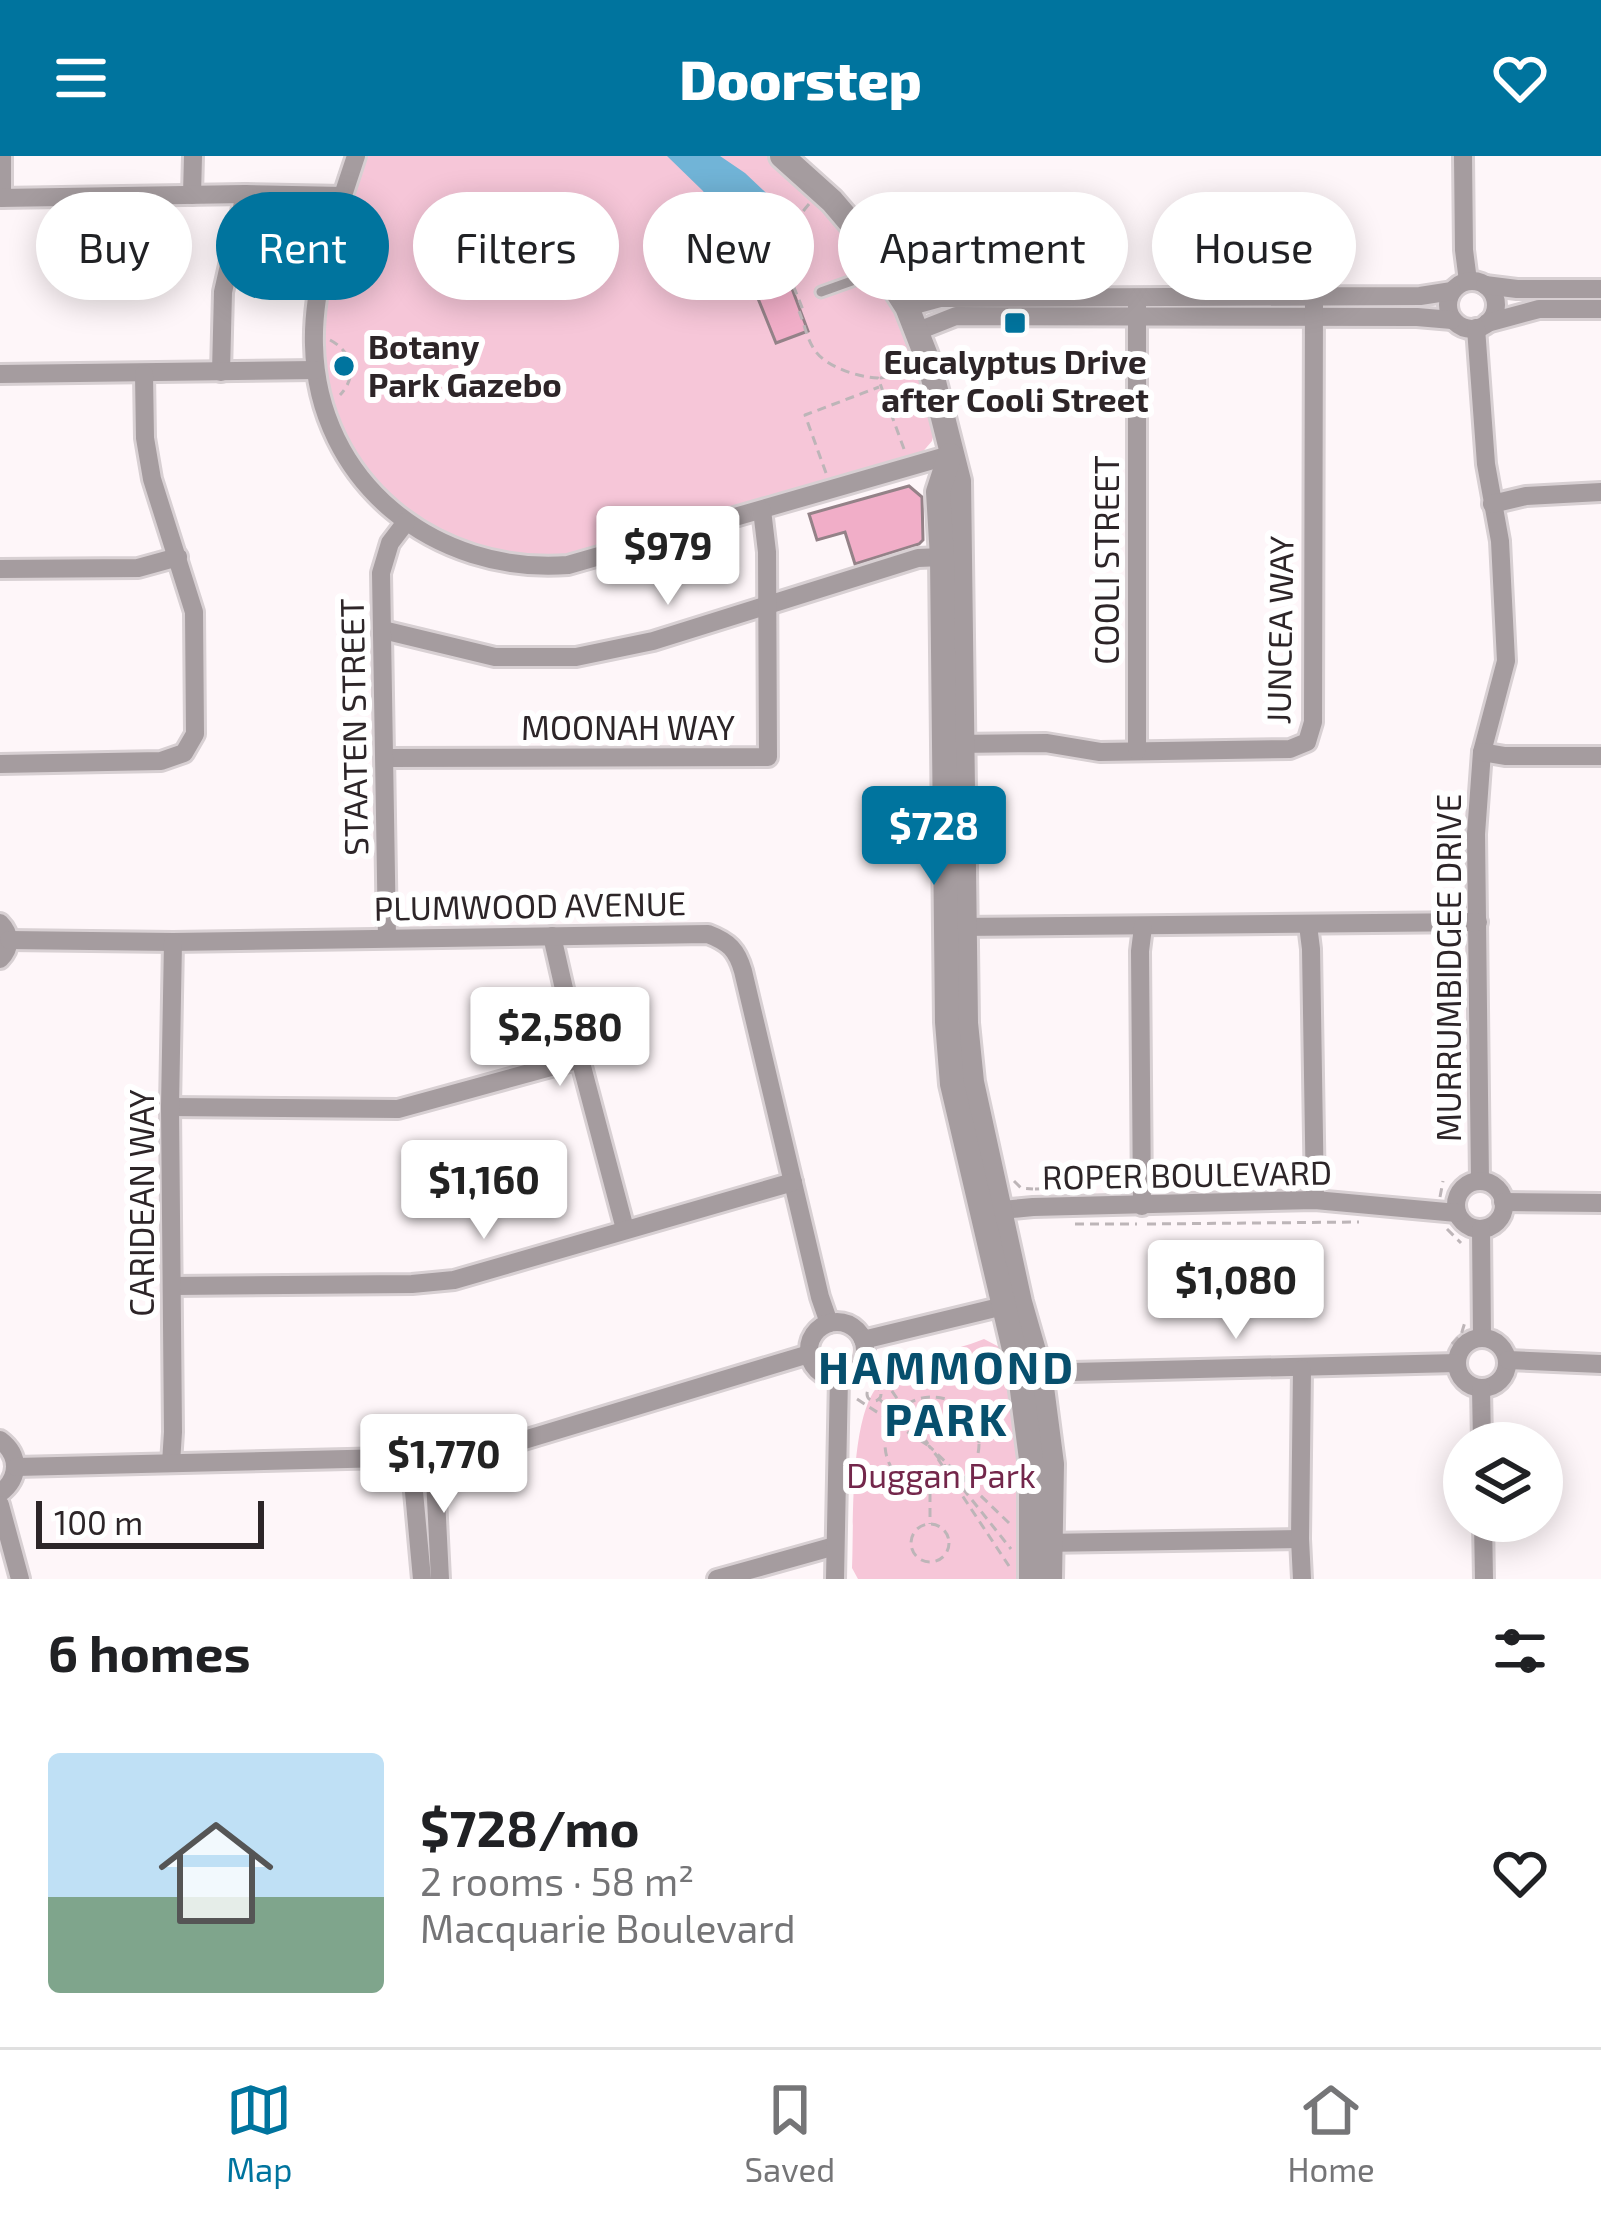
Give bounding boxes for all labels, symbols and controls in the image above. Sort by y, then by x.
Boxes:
icon: menu [48,45,114,111]
icon: heart [1487,45,1553,111]
text: Doorstep [679,46,922,111]
chip: Buy [36,192,192,300]
chip: Rent [216,192,389,300]
chip: Filters [413,192,619,300]
chip: New [643,192,814,300]
chip: Apartment [838,192,1128,300]
chip: House [1152,192,1356,300]
marker: Eucalyptus Drive after Cooli Street [1002,310,1028,336]
place label: Botany Park Gazebo [368,326,562,404]
place label: Eucalyptus Drive after Cooli Street [881,341,1149,419]
marker: Botany Park Gazebo [331,353,357,379]
street label: COOLI STREET [1086,455,1126,665]
pin: $979 [597,506,739,608]
text: $979 [623,521,713,568]
street label: JUNCEA WAY [1257,535,1301,725]
street label: STAATEN STREET [331,598,375,856]
street label: MOONAH WAY [521,707,735,747]
pin: $728 [863,786,1005,888]
street label: MURRUMBIDGEE DRIVE [1428,794,1468,1142]
text: $728 [889,801,979,848]
street label: PLUMWOOD AVENUE [374,882,686,928]
pin: $2,580 [462,987,658,1089]
text: $2,580 [497,1002,623,1049]
street label: CARIDEAN WAY [121,1089,161,1317]
pin: $1,160 [386,1140,582,1242]
street label: ROPER BOULEVARD [1042,1151,1332,1197]
text: $1,160 [428,1155,540,1202]
pin: $1,080 [1138,1240,1334,1342]
text: $1,080 [1175,1255,1297,1302]
district label: HAMMOND PARK [818,1339,1076,1445]
pin: $1,770 [346,1414,542,1516]
map controls [1443,1422,1563,1542]
button: layers [1443,1422,1563,1542]
text: $1,770 [387,1429,501,1476]
park label: Duggan Park [846,1455,1036,1495]
scale bar [36,1495,264,1548]
text: 100 m [54,1502,143,1542]
icon: filters [1487,1618,1553,1684]
text: 6 homes [48,1621,251,1682]
text: $728/mo [420,1796,639,1857]
icon: home [144,1801,288,1945]
icon: heart [1487,1840,1553,1906]
text: 2 rooms · 58 m² [420,1857,694,1904]
text: Macquarie Boulevard [420,1904,796,1951]
tab: Map [226,2077,292,2189]
tab: Saved [745,2077,835,2189]
tab: Home [1287,2077,1375,2189]

